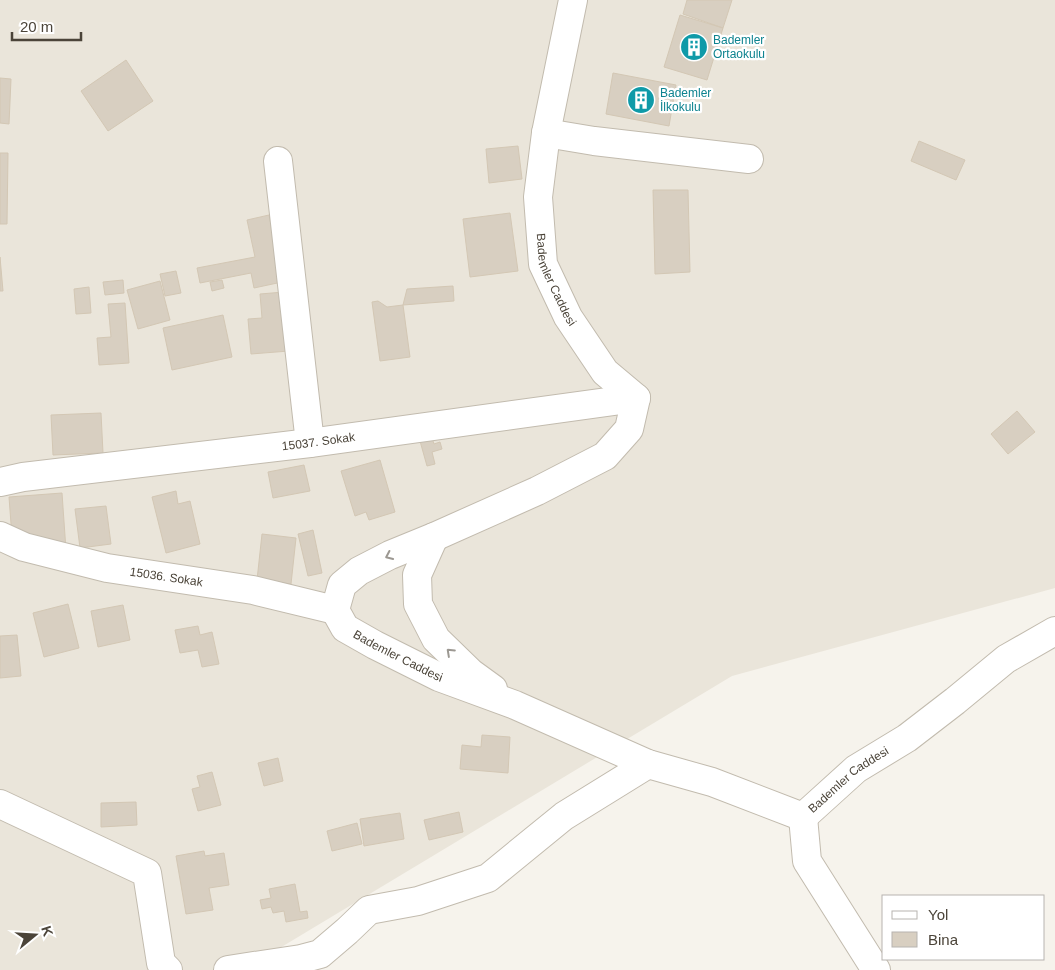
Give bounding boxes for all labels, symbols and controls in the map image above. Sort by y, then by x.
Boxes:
scale bar [12,10,81,42]
text: 20 m [20,18,53,35]
building icon: Bademler Ortaokulu [679,32,709,62]
place label: Bademler Ortaokulu [713,33,765,61]
building icon: Bademler İlkokulu [626,85,656,115]
place label: Bademler İlkokulu [660,86,711,114]
street label: Bademler Caddesi [534,233,579,329]
street label: 15037. Sokak [281,430,357,453]
one-way arrow [385,550,394,560]
street label: 15036. Sokak [129,565,205,589]
street label: Bademler Caddesi [351,627,445,685]
one-way arrow [447,649,456,658]
street label: Bademler Caddesi [805,744,891,816]
legend [882,895,1045,960]
text: Yol [928,906,948,923]
north arrow [10,910,60,960]
text: K [38,924,57,938]
text: Bina [928,931,959,948]

